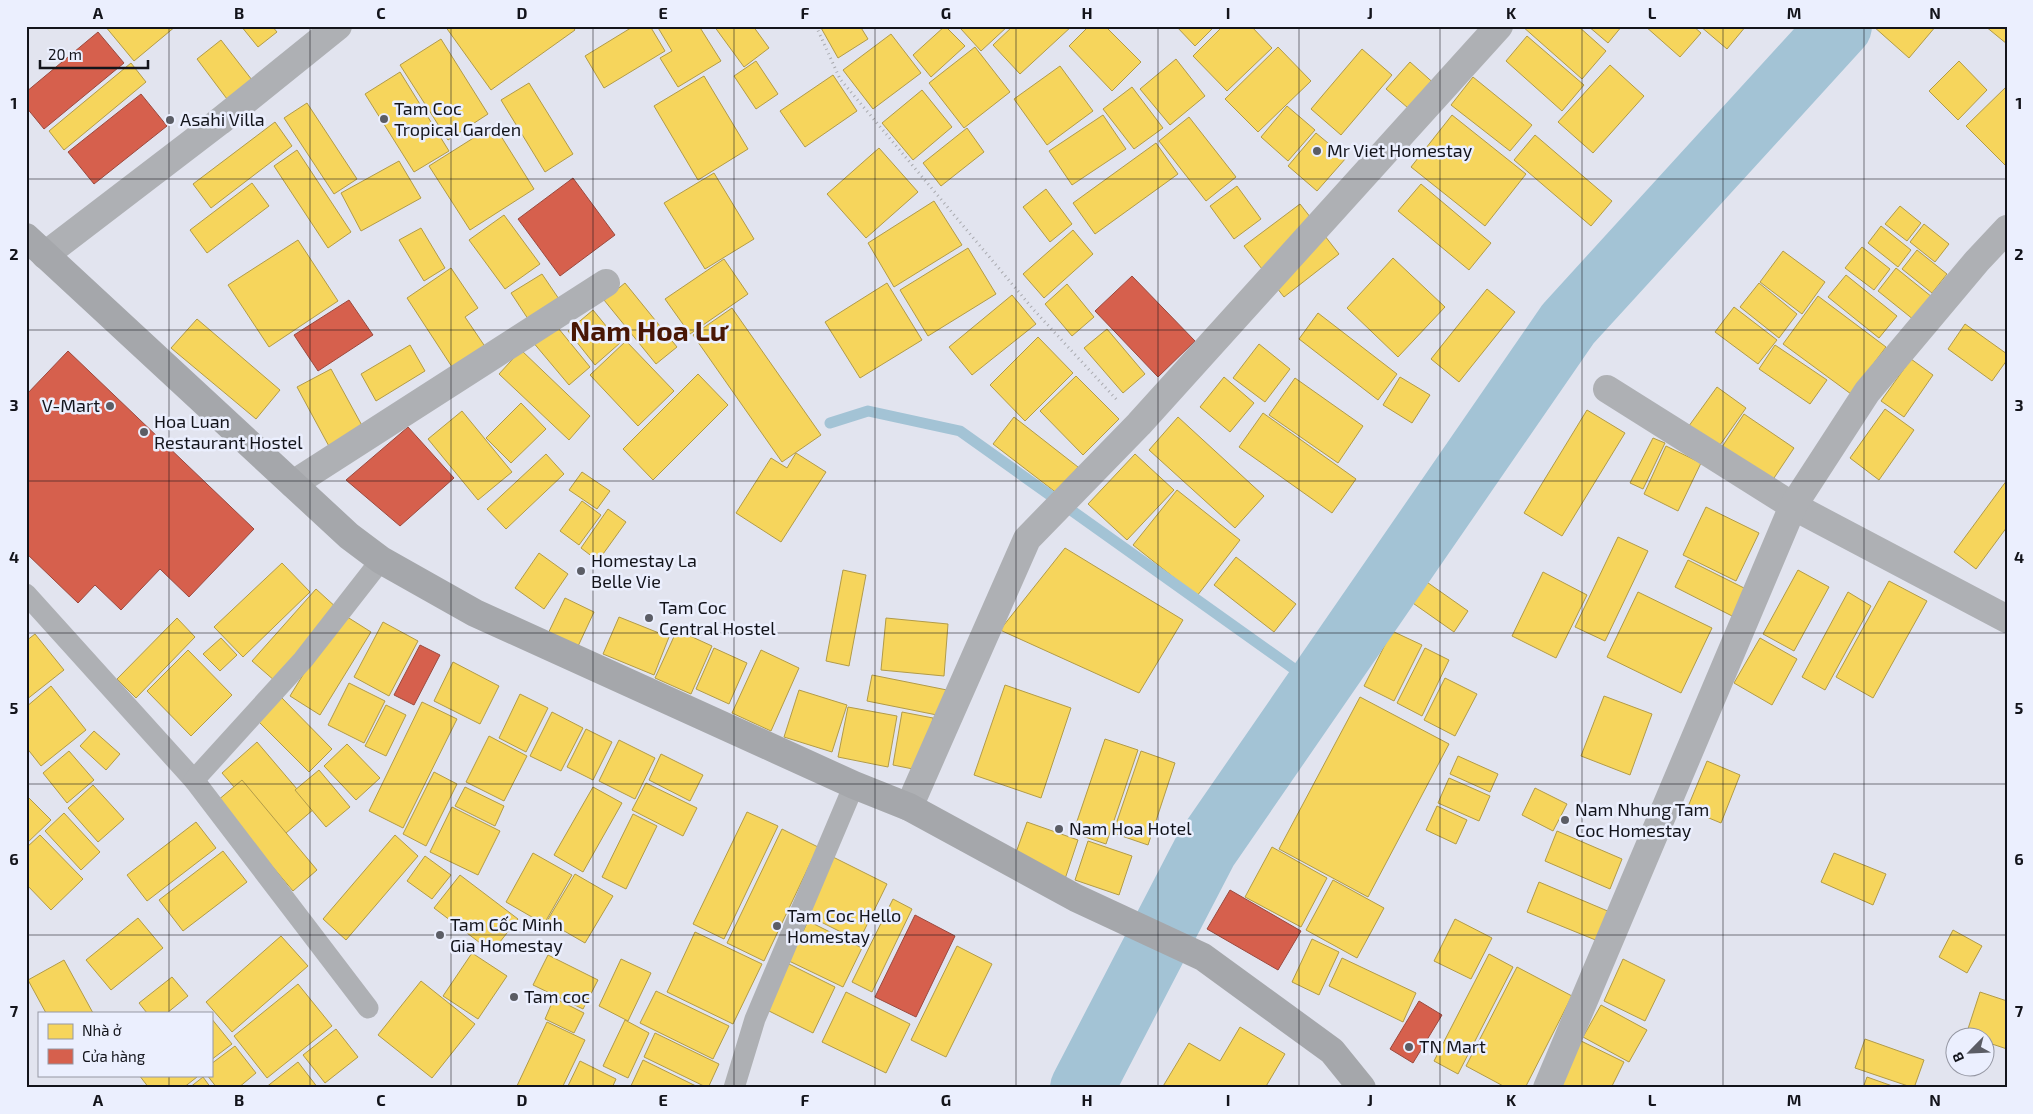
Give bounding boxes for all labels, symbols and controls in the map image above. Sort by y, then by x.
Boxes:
text: A [93,3,104,22]
text: B [234,3,244,22]
text: C [376,3,386,22]
text: D [517,3,528,22]
text: E [658,3,668,22]
text: F [801,3,810,22]
text: G [941,3,951,22]
text: H [1081,3,1093,22]
text: I [1226,3,1230,22]
text: J [1367,3,1373,22]
text: K [1506,3,1517,22]
text: L [1648,3,1657,22]
text: M [1787,3,1801,22]
text: N [1929,3,1941,22]
scale bar [40,38,148,70]
text: 20 m [48,45,82,63]
text: 1 [11,93,17,112]
text: 1 [2016,93,2022,112]
place label: Tam Coc Tropical Garden [394,97,521,140]
place label: Asahi Villa [180,108,265,130]
marker: Tam Coc Tropical Garden [378,113,390,125]
marker: Asahi Villa [164,114,176,126]
place label: Mr Viet Homestay [1327,139,1473,161]
marker: Mr Viet Homestay [1311,145,1323,157]
text: 2 [9,244,19,263]
text: 2 [2014,244,2024,263]
district label: Nam Hoa Lư [570,313,730,347]
place label: V-Mart [42,394,100,416]
text: 3 [9,395,19,414]
text: 3 [2014,395,2024,414]
marker: V-Mart [104,400,116,412]
place label: Hoa Luan Restaurant Hostel [154,410,303,453]
marker: Hoa Luan Restaurant Hostel [138,426,150,438]
text: 4 [9,547,19,566]
text: 4 [2014,547,2024,566]
place label: Homestay La Belle Vie [591,549,697,592]
marker: Homestay La Belle Vie [575,565,587,577]
place label: Tam Coc Central Hostel [659,596,776,639]
marker: Tam Coc Central Hostel [643,612,655,624]
text: 5 [10,698,19,717]
text: 5 [2015,698,2024,717]
place label: Nam Nhung Tam Coc Homestay [1575,798,1709,841]
marker: Nam Nhung Tam Coc Homestay [1559,814,1571,826]
place label: Nam Hoa Hotel [1069,817,1192,839]
marker: Nam Hoa Hotel [1053,823,1065,835]
text: 6 [9,849,19,868]
text: 6 [2014,849,2024,868]
place label: Tam Coc Hello Homestay [787,904,901,947]
place label: Tam Cốc Minh Gia Homestay [450,913,563,956]
marker: Tam Coc Hello Homestay [771,920,783,932]
marker: Tam Cốc Minh Gia Homestay [434,929,446,941]
place label: Tam coc [524,985,590,1007]
marker: Tam coc [508,991,520,1003]
text: 7 [10,1001,19,1020]
text: 7 [2015,1001,2024,1020]
legend [38,1012,212,1076]
text: Nhà ở [82,1021,122,1039]
north arrow [1946,1026,1996,1076]
place label: TN Mart [1419,1035,1486,1057]
marker: TN Mart [1403,1041,1415,1053]
text: Cửa hàng [82,1047,146,1065]
text: B [1948,1050,1967,1065]
text: A [93,1090,104,1109]
text: B [234,1090,244,1109]
text: C [376,1090,386,1109]
text: D [517,1090,528,1109]
text: E [658,1090,668,1109]
text: F [801,1090,810,1109]
text: G [941,1090,951,1109]
text: H [1081,1090,1093,1109]
text: I [1226,1090,1230,1109]
text: J [1367,1090,1373,1109]
text: K [1506,1090,1517,1109]
text: L [1648,1090,1657,1109]
text: M [1787,1090,1801,1109]
text: N [1929,1090,1941,1109]

